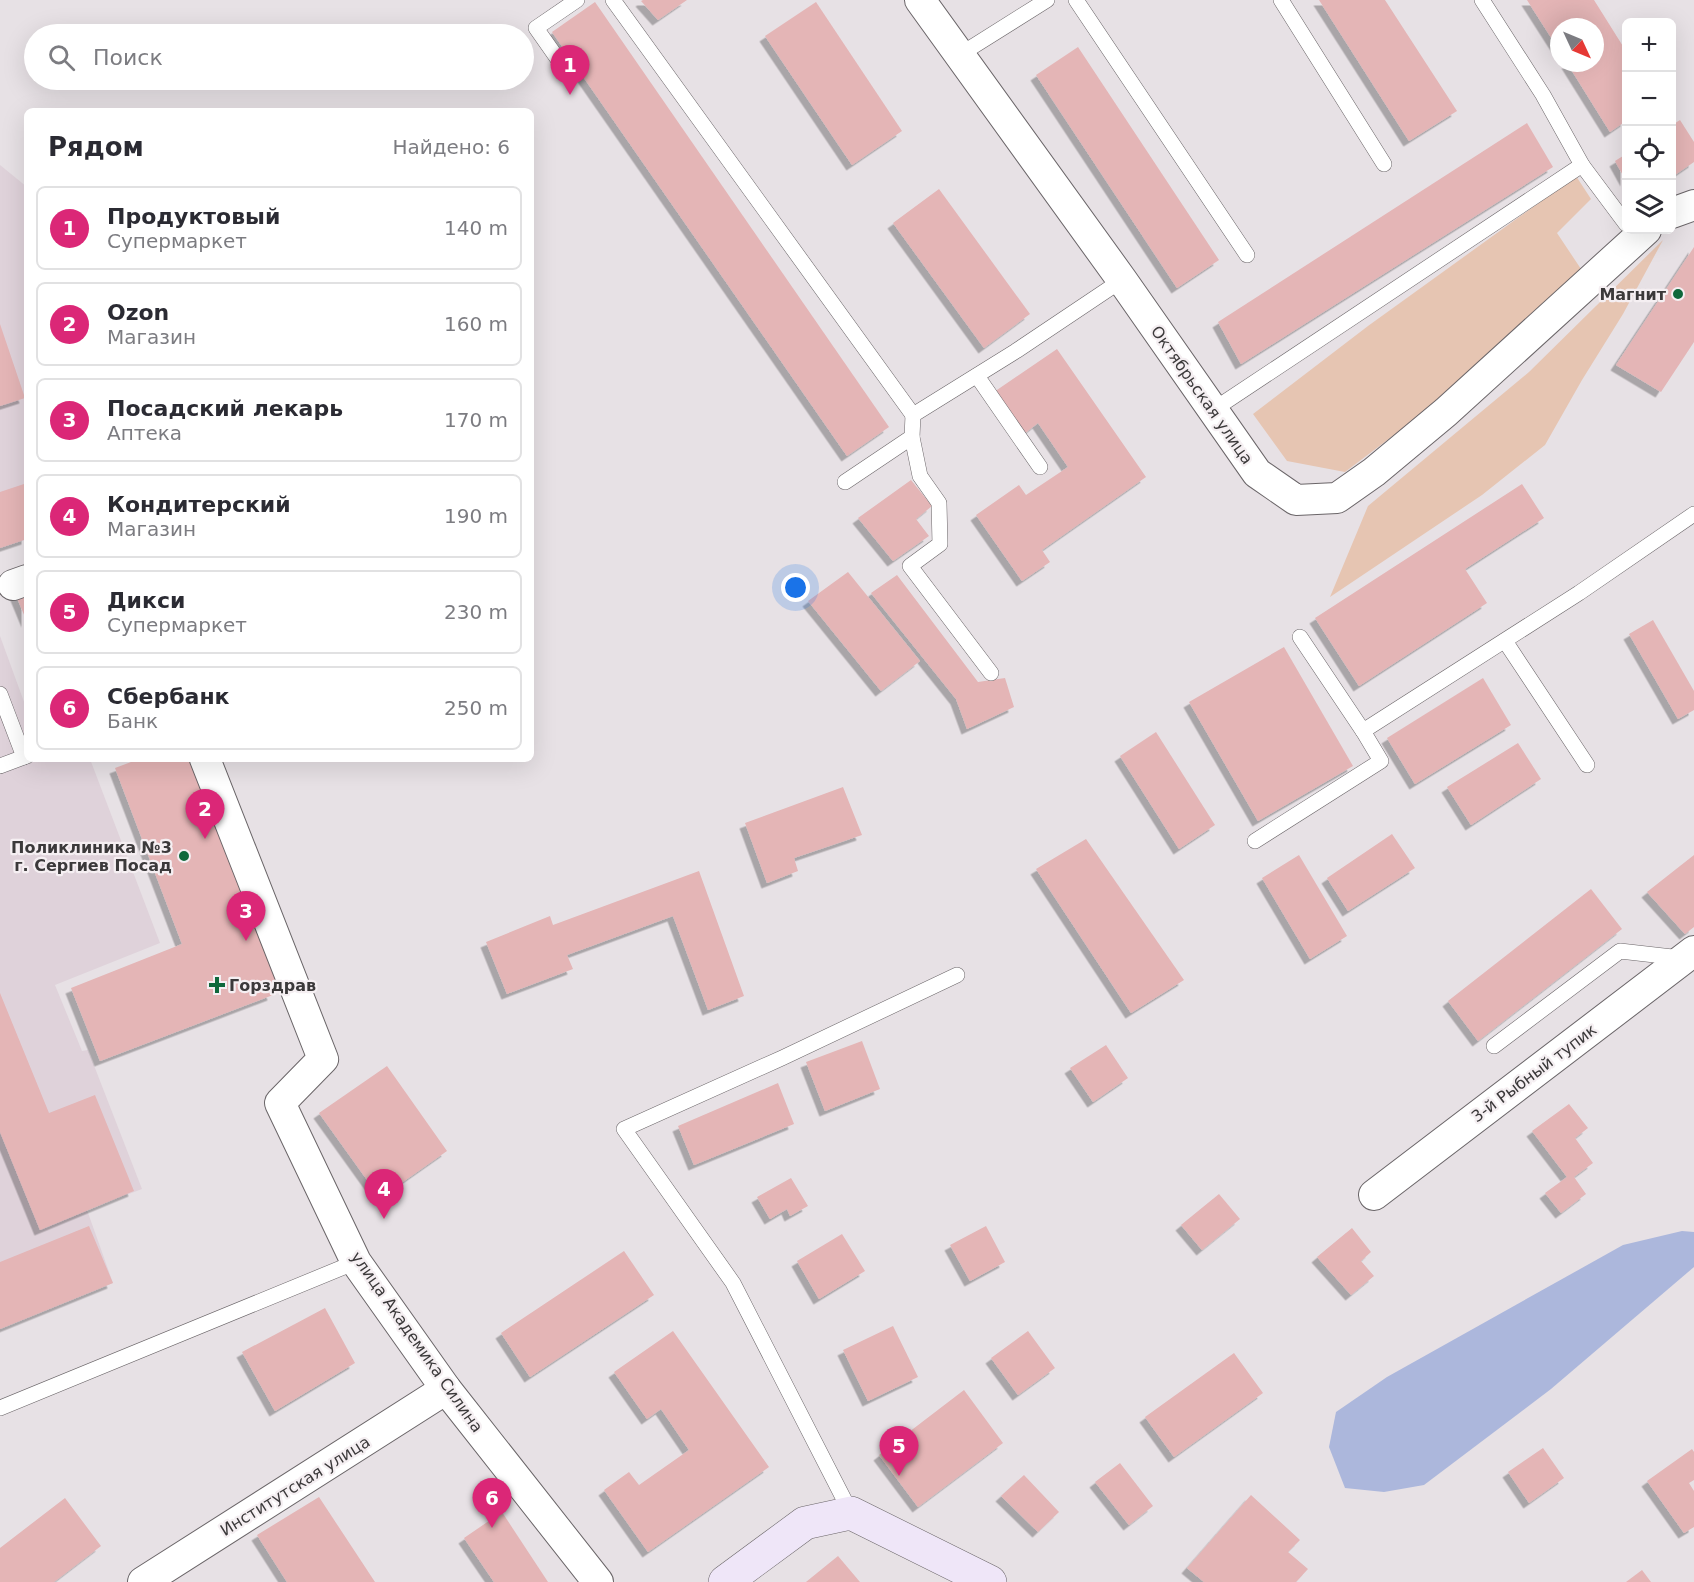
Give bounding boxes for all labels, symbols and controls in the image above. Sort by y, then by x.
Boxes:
north arrow [1550,18,1604,72]
map controls [1622,18,1676,234]
button: + [1622,18,1676,72]
search box [24,24,534,90]
icon: search [45,41,78,74]
text: Поиск [93,45,163,70]
pin: 1 [550,46,590,95]
button: − [1622,72,1676,126]
button: locate [1622,126,1676,180]
text: Рядом [48,132,144,162]
text: Найдено: 6 [392,135,510,159]
button: layers [1622,180,1676,234]
text: Продуктовый [107,204,280,229]
text: 1 [63,216,76,240]
text: 140 m [444,216,508,240]
text: Супермаркет [107,229,247,253]
place label: Магнит [1599,285,1667,304]
marker: Магнит [1671,287,1685,301]
text: Ozon [107,300,169,325]
text: 2 [63,312,76,336]
text: 160 m [444,312,508,336]
street label: Октябрьская улица [1147,322,1257,468]
text: Магазин [107,325,196,349]
text: Посадский лекарь [107,396,343,421]
text: 3 [63,408,76,432]
text: 170 m [444,408,508,432]
text: Аптека [107,421,182,445]
text: Кондитерский [107,492,291,517]
text: 4 [63,504,76,528]
text: 190 m [444,504,508,528]
text: Магазин [107,517,196,541]
your location [781,573,810,602]
text: Дикси [107,588,185,613]
text: 5 [63,600,76,624]
text: 230 m [444,600,508,624]
text: Супермаркет [107,613,247,637]
text: Сбербанк [107,684,230,709]
text: 6 [63,696,76,720]
text: 250 m [444,696,508,720]
text: Банк [107,709,158,733]
pin: 2 [186,790,224,839]
place label: Поликлиника №3 г. Сергиев Посад [11,838,172,875]
marker: Поликлиника №3 г. Сергиев Посад [177,849,191,863]
pin: 3 [226,892,266,941]
place label: Горздрав [229,976,316,995]
marker: Горздрав [210,978,224,992]
street label: 3-й Рыбный тупик [1468,1020,1600,1126]
pin: 4 [364,1170,404,1219]
street label: улица Академика Силина [347,1248,487,1436]
pin: 5 [880,1426,918,1476]
street label: Институтская улица [217,1432,373,1540]
pin: 6 [472,1478,512,1528]

